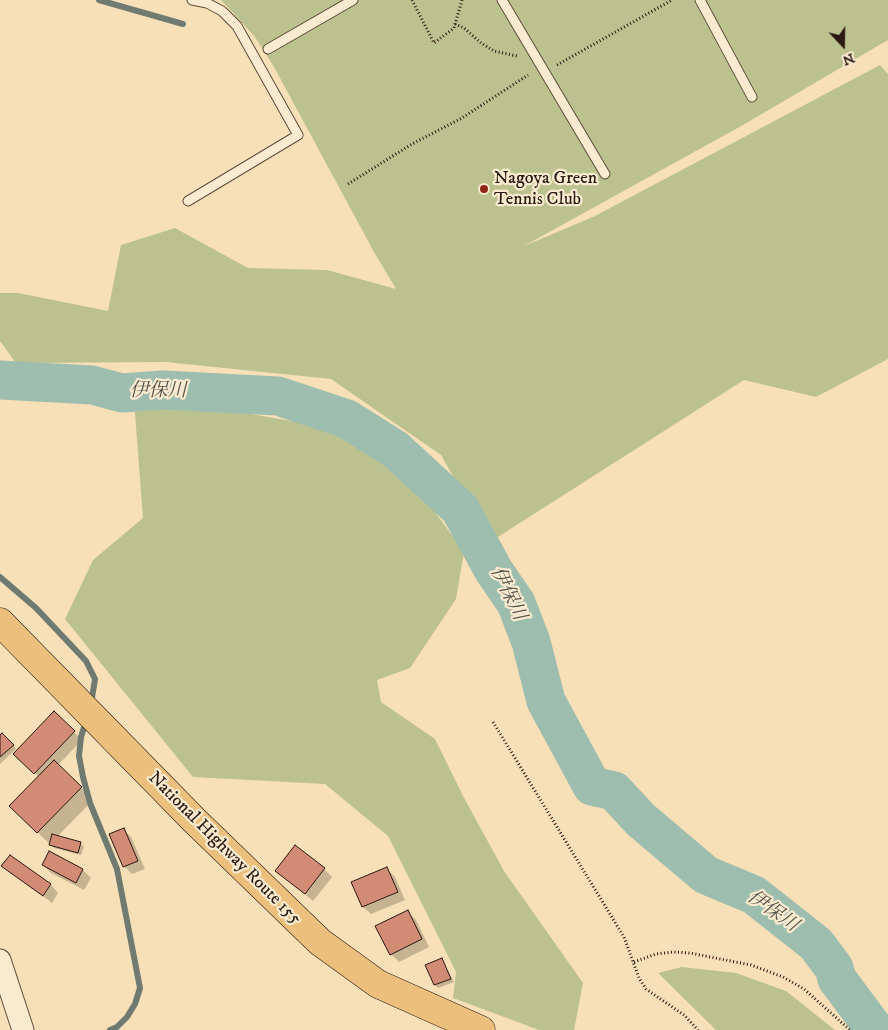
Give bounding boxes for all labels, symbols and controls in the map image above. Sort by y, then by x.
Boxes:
north arrow [818,20,868,70]
text: N [840,49,857,69]
place label: Nagoya Green Tennis Club [494,168,597,210]
marker: Nagoya Green Tennis Club [478,183,490,195]
water label: 伊保川 [130,381,186,403]
water label: 伊保川 [484,563,530,625]
street label: National Highway Route 155 [143,768,305,930]
water label: 伊保川 [742,886,802,938]

